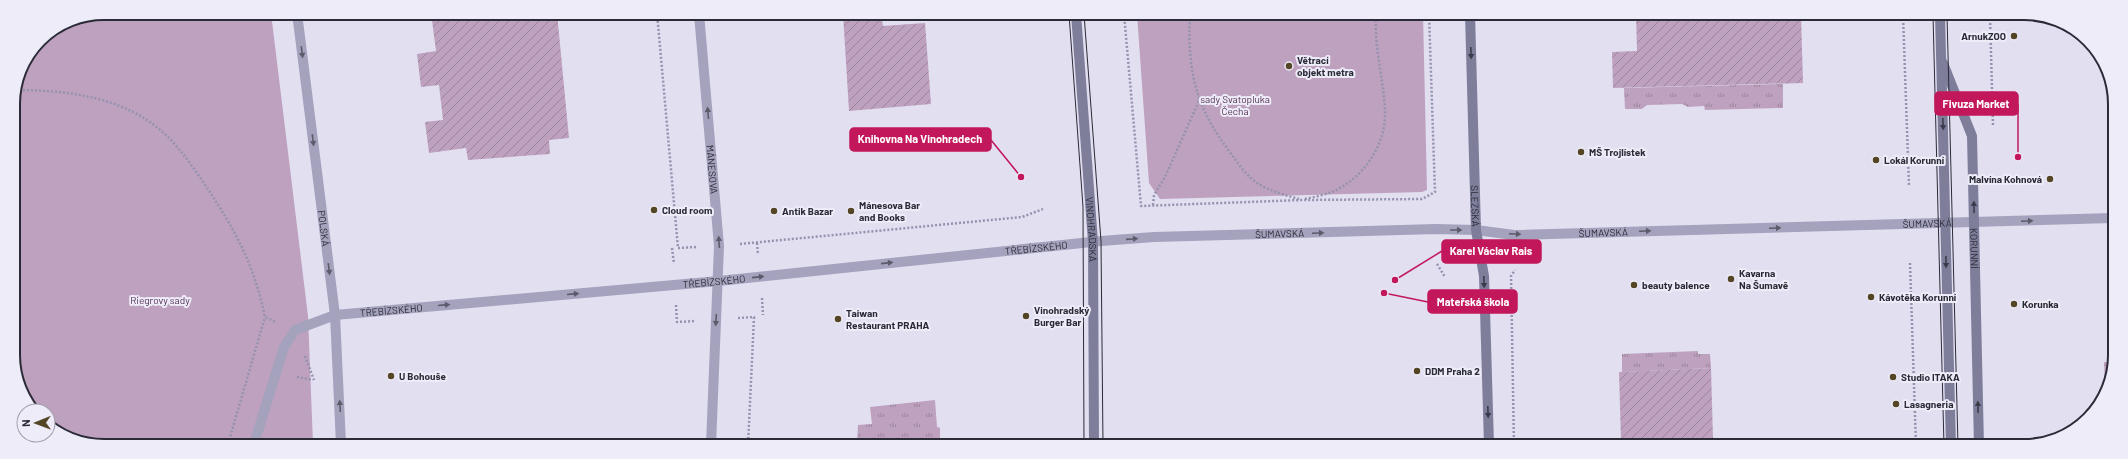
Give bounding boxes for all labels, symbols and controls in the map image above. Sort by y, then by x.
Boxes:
place label: ArnukZOO [1961,30,2006,42]
marker: ArnukZOO [2009,31,2019,41]
one-way arrow [298,46,305,58]
one-way arrow [1468,47,1474,60]
place label: Větrací objekt metra [1297,54,1354,78]
marker: Větrací objekt metra [1284,61,1294,71]
callout: Fivuza Market [1935,92,2018,115]
park label: sady Svatopluka Čecha [1200,93,1270,117]
text: Fivuza Market [1942,97,2010,110]
one-way arrow [704,107,711,119]
one-way arrow [1939,118,1946,130]
callout: Knihovna Na Vinohradech [850,128,991,151]
text: Knihovna Na Vinohradech [858,132,982,145]
one-way arrow [310,134,316,146]
street label: MÁNESOVA [704,145,720,194]
place label: MŠ Trojlístek [1589,146,1646,158]
marker: MŠ Trojlístek [1576,147,1586,157]
place label: Lokál Korunní [1884,154,1945,166]
marker: Lokál Korunní [1871,155,1881,165]
place label: Malvína Kohnová [1969,173,2042,185]
marker: Malvína Kohnová [2045,174,2055,184]
street label: SLEZSKÁ [1469,185,1482,227]
street label: VINOHRADSKÁ [1084,196,1099,262]
place label: Mánesova Bar and Books [859,199,920,223]
one-way arrow [1970,201,1977,213]
place label: Cloud room [662,204,712,216]
marker: Cloud room [649,205,659,215]
place label: Antik Bazar [782,205,833,217]
marker: Antik Bazar [769,206,779,216]
marker: Mánesova Bar and Books [846,206,856,216]
street label: POLSKÁ [316,210,332,247]
street label: ŠUMAVSKÁ [1902,217,1952,230]
one-way arrow [2021,217,2033,224]
one-way arrow [1769,225,1782,231]
one-way arrow [1450,226,1462,233]
street label: ŠUMAVSKÁ [1579,226,1628,239]
street label: ŠUMAVSKÁ [1255,227,1304,240]
one-way arrow [1639,228,1651,235]
street label: KORUNNÍ [1968,228,1981,269]
one-way arrow [1312,230,1324,237]
one-way arrow [1509,231,1521,238]
one-way arrow [716,235,722,248]
one-way arrow [1126,235,1138,242]
street label: TŘEBÍZSKÉHO [1004,239,1068,257]
callout: Karel Václav Rais [1442,240,1541,263]
text: Karel Václav Rais [1450,244,1533,257]
one-way arrow [1943,256,1949,269]
one-way arrow [881,260,893,267]
one-way arrow [326,263,332,275]
place label: Kavarna Na Šumavě [1739,267,1789,291]
street label: TŘEBÍZSKÉHO [682,272,746,290]
one-way arrow [752,274,764,280]
marker: Kavarna Na Šumavě [1726,274,1736,284]
one-way arrow [1481,276,1488,288]
place label: beauty balence [1642,279,1710,291]
marker: beauty balence [1629,280,1639,290]
callout: Mateřská škola [1428,290,1517,313]
one-way arrow [567,291,579,297]
place label: Kávotěka Korunní [1879,291,1957,303]
marker: Kávotěka Korunní [1866,292,1876,302]
park label: Riegrovy sady [130,294,190,306]
text: Mateřská škola [1437,295,1509,308]
place label: Korunka [2022,298,2059,310]
marker: Korunka [2009,299,2019,309]
street label: TŘEBÍZSKÉHO [359,301,423,319]
one-way arrow [438,302,450,309]
place label: Vinohradský Burger Bar [1034,304,1089,328]
place label: Taiwan Restaurant PRAHA [846,307,930,331]
marker: Vinohradský Burger Bar [1021,311,1031,321]
one-way arrow [713,314,720,326]
marker: Taiwan Restaurant PRAHA [833,314,843,324]
place label: DDM Praha 2 [1425,365,1480,377]
marker: DDM Praha 2 [1412,366,1422,376]
place label: U Bohouše [399,370,447,382]
marker: U Bohouše [386,371,396,381]
place label: Studio ITAKA [1901,371,1960,383]
marker: Studio ITAKA [1888,372,1898,382]
place label: Lasagneria [1904,398,1953,410]
marker: Lasagneria [1891,399,1901,409]
one-way arrow [336,400,343,412]
one-way arrow [1975,400,1981,413]
north arrow [16,403,56,443]
one-way arrow [1485,406,1491,419]
text: N [19,419,32,427]

